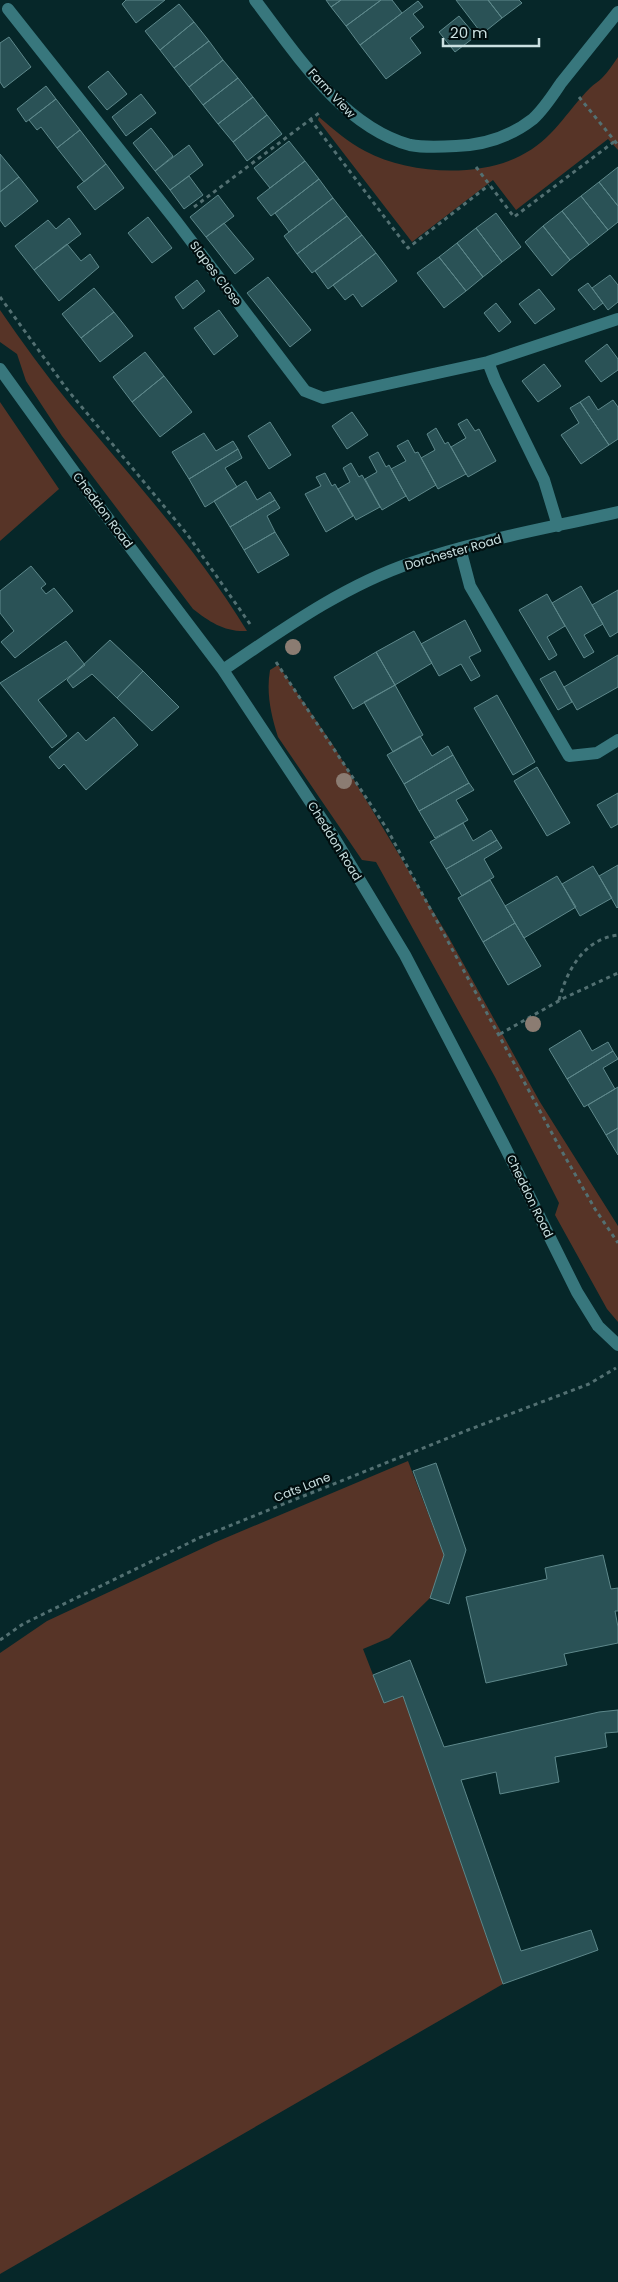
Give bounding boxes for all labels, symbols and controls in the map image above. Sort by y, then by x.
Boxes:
scale bar [443,15,539,47]
text: 20 m [450,22,488,43]
street label: Farm View [304,64,360,122]
street label: Slapes Close [186,237,246,309]
street label: Cheddon Road [69,469,137,551]
street label: Dorchester Road [403,530,503,574]
street label: Cheddon Road [304,798,366,884]
street label: Cheddon Road [503,1152,557,1240]
street label: Cats Lane [271,1468,333,1506]

